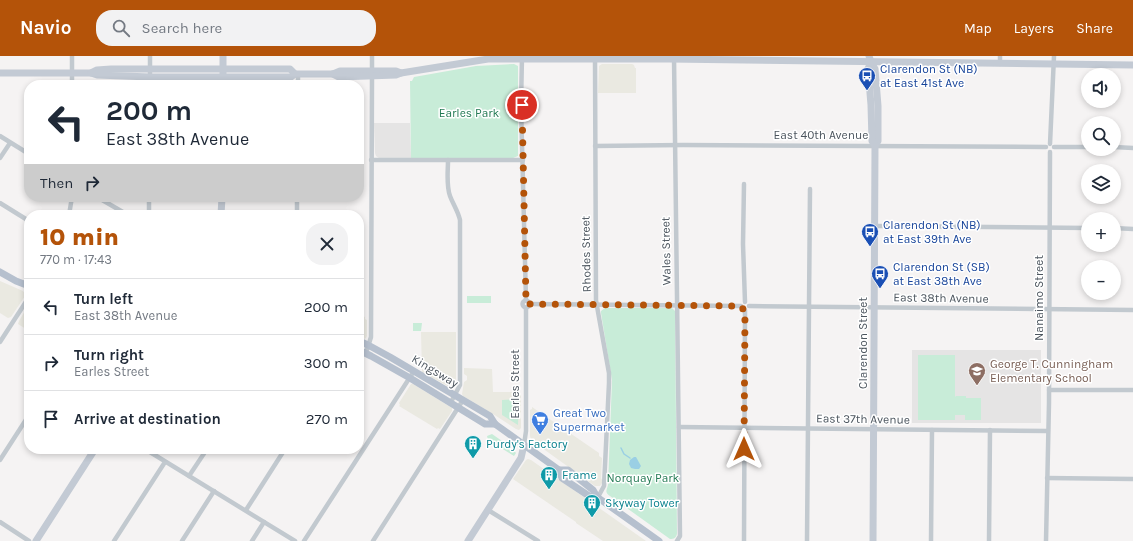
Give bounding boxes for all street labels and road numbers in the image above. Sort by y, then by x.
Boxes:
street label: East 40th Avenue [774,128,868,142]
street label: Rhodes Street [578,215,594,292]
street label: Wales Street [658,216,674,285]
street label: Nanaimo Street [1032,255,1046,341]
street label: East 38th Avenue [893,290,989,306]
street label: Clarendon Street [856,297,870,389]
street label: Earles Street [508,349,522,419]
street label: Kingsway [409,352,461,391]
street label: East 37th Avenue [816,411,910,427]

